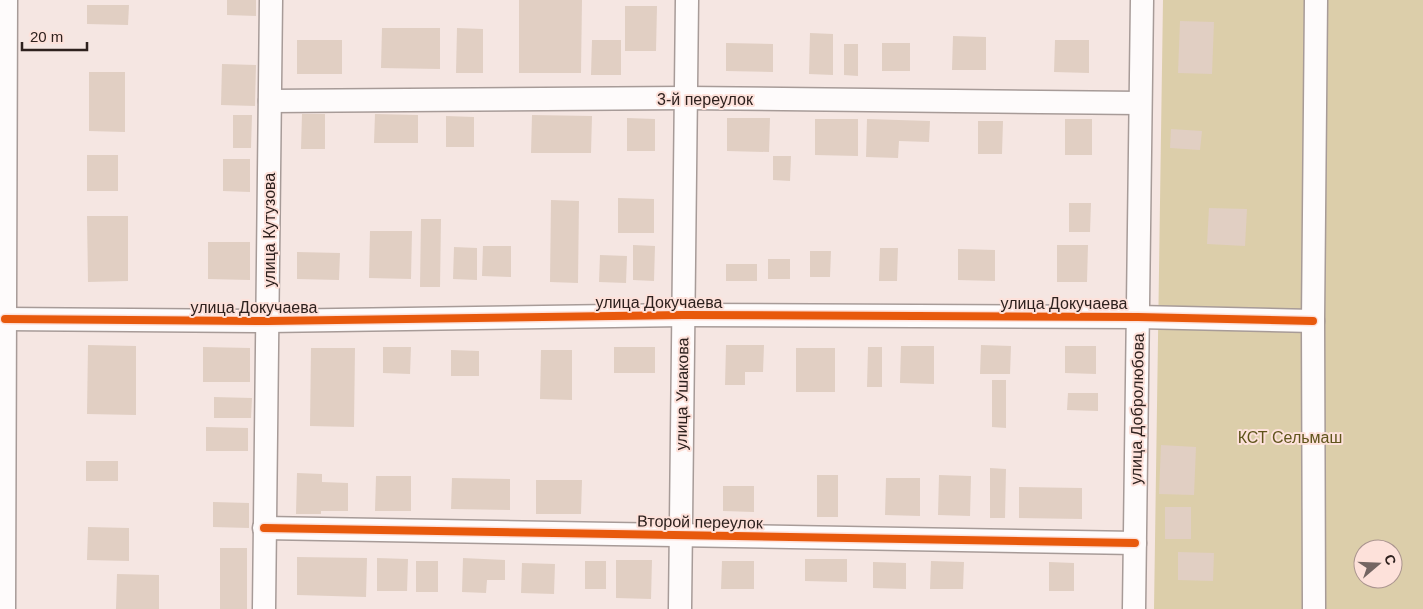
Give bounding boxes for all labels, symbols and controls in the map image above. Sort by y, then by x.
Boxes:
scale bar [22,20,88,52]
text: 20 m [30,28,63,45]
street label: 3-й переулок [657,91,754,108]
street label: улица Кутузова [261,173,278,287]
street label: улица Докучаева [596,294,723,311]
street label: улица Докучаева [1001,295,1128,312]
street label: улица Докучаева [191,299,318,316]
street label: улица Добролюбова [1127,333,1147,485]
street label: улица Ушакова [673,337,691,451]
park label: КСТ Сельмаш [1238,429,1342,446]
street label: Второй переулок [637,512,764,532]
north arrow [1353,539,1403,589]
text: С [1381,552,1400,567]

